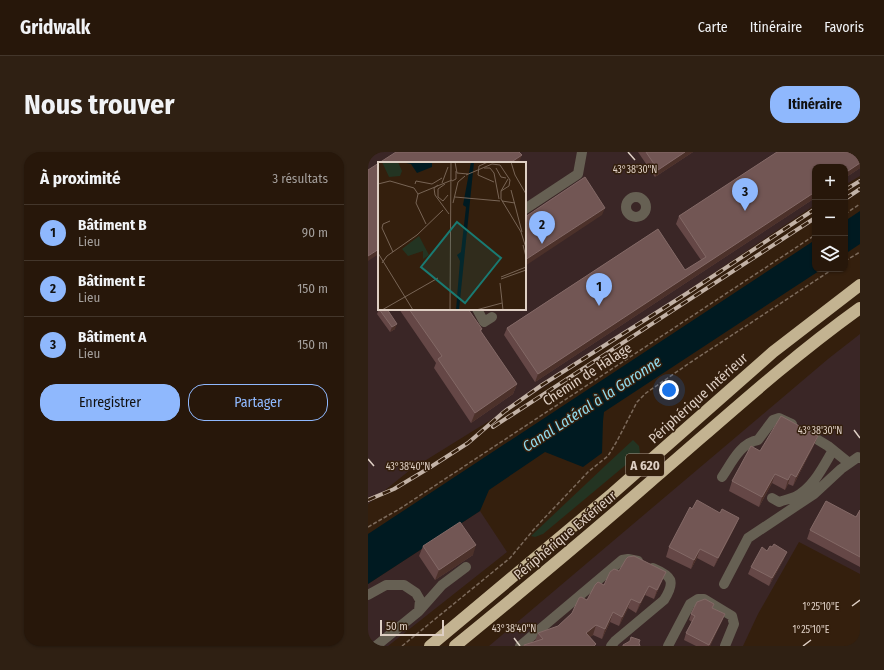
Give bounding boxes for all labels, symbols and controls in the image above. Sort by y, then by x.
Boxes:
text: Gridwalk [20,16,90,39]
text: Carte [698,19,728,36]
text: Itinéraire [750,19,802,36]
text: Favoris [824,19,864,36]
button: Itinéraire [770,86,860,123]
text: Nous trouver [24,88,175,121]
inset map [378,162,526,310]
text: 43°38'30"N [613,164,657,176]
map controls [812,164,848,272]
button: + [812,164,848,200]
text: À proximité [40,168,121,189]
text: 3 résultats [272,171,328,186]
pin: 3 [732,178,758,211]
button: − [812,200,848,236]
pin: 2 [529,211,555,244]
text: Bâtiment B [78,216,147,234]
text: 1 [50,225,56,240]
text: 90 m [302,225,328,240]
text: Lieu [78,234,100,249]
button: layers [812,236,848,272]
text: Bâtiment E [78,272,145,290]
pin: 1 [586,273,612,306]
text: 2 [50,281,56,296]
text: 150 m [297,281,328,296]
text: Lieu [78,290,100,305]
text: Bâtiment A [78,328,146,346]
text: 3 [50,337,56,352]
text: 150 m [297,337,328,352]
street label: Chemin de Halage [540,339,635,410]
text: Lieu [78,346,100,361]
street label: Périphérique Intérieur [645,349,751,447]
water label: Canal Latéral à la Garonne [519,352,665,456]
your location [659,380,679,400]
button: Enregistrer [40,384,180,421]
button: Partager [188,384,328,421]
text: 43°38'30"N [798,425,842,437]
road number: A 620 [626,454,664,476]
text: 43°38'40"N [386,461,430,473]
street label: Périphérique Extérieur [510,487,620,583]
text: 1°25'10"E [803,601,840,613]
scale bar [380,618,444,637]
text: 50 m [386,620,408,633]
text: 43°38'40"N [492,623,536,635]
text: 1°25'10"E [793,624,830,636]

